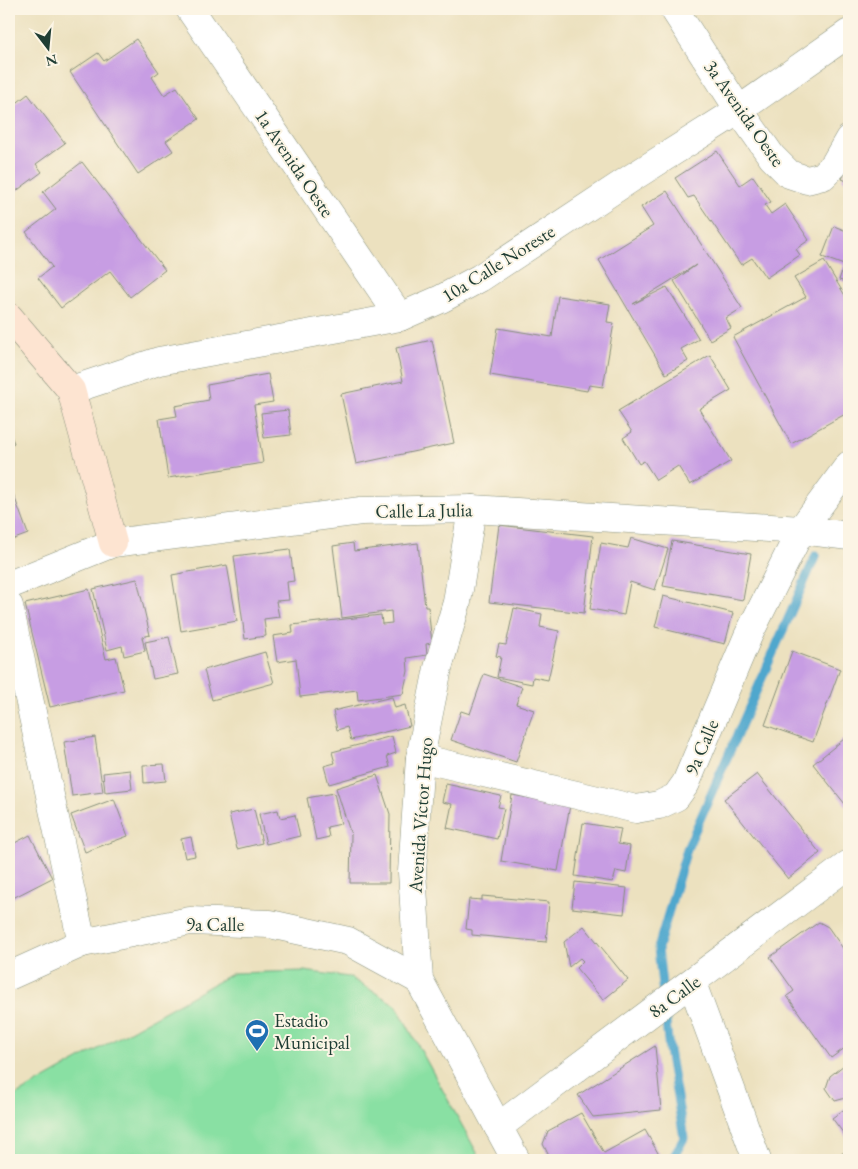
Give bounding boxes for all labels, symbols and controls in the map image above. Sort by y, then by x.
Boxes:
north arrow [22,22,72,72]
text: N [43,50,60,71]
street label: 3a Avenida Oeste [699,55,791,172]
street label: 1a Avenida Oeste [249,105,340,222]
street label: 10a Calle Noreste [437,219,559,308]
street label: Calle La Julia [375,497,473,524]
street label: 9a Calle [679,716,724,779]
street label: Avenida Víctor Hugo [403,736,438,895]
street label: 9a Calle [186,912,244,937]
street label: 8a Calle [643,969,705,1024]
place label: Estadio Municipal [274,1008,350,1055]
sports icon: Estadio Municipal [244,1018,270,1052]

